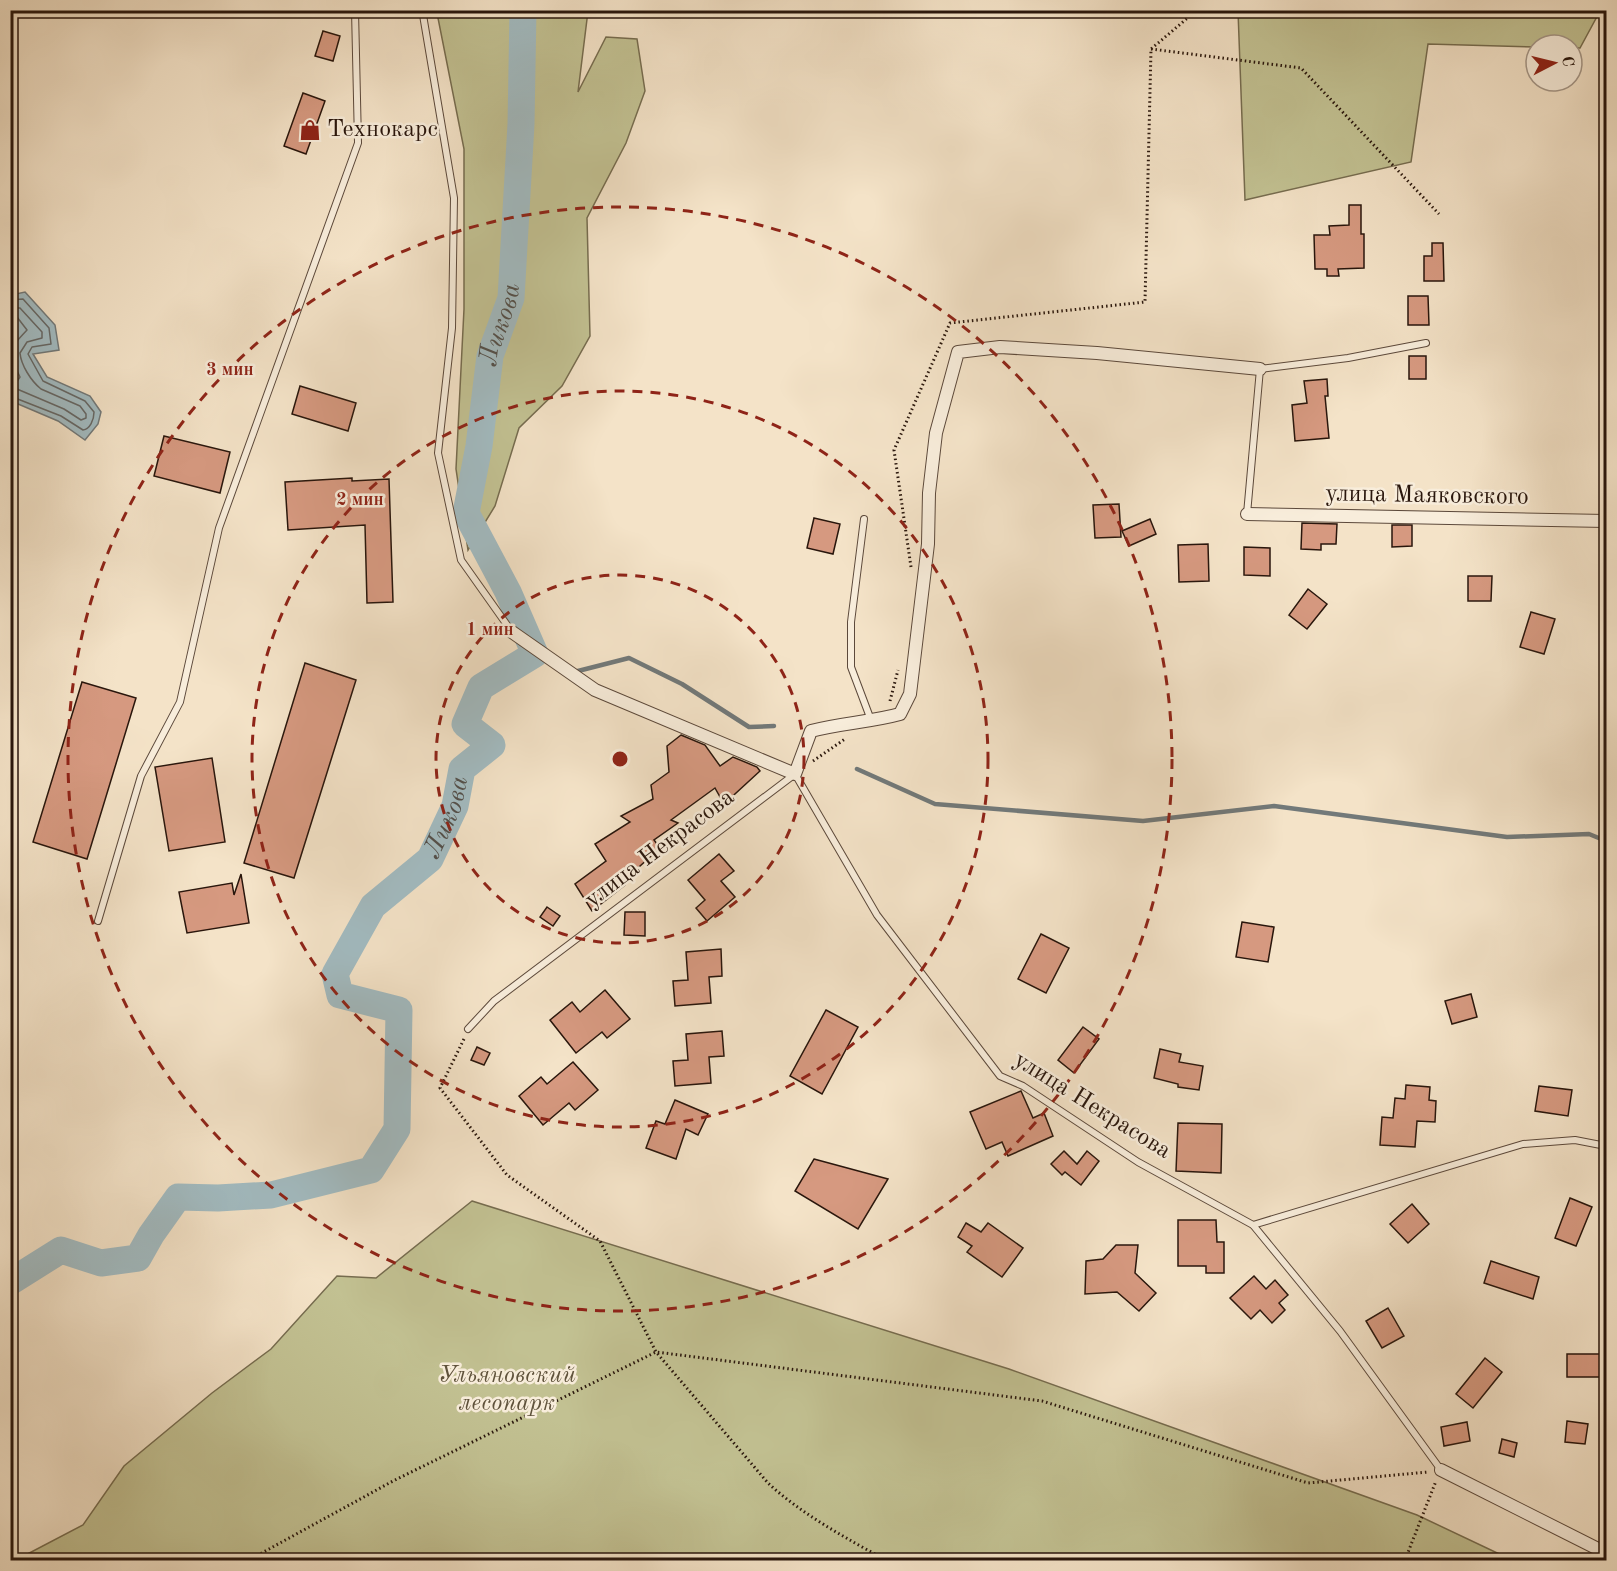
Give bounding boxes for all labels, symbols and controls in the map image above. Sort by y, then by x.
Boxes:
north arrow [1524,33,1584,93]
text: С [1558,55,1575,68]
shop icon: Технокарс [298,118,322,142]
place label: Технокарс [327,118,438,142]
water label: Ликова [476,283,525,368]
text: 3 мин [206,361,254,379]
street label: улица Маяковского [1325,482,1529,510]
text: 2 мин [336,491,384,509]
text: 1 мин [466,621,514,639]
centre of rings [610,749,630,769]
water label: Ликова [419,774,473,863]
street label: улица Некрасова [581,785,739,913]
street label: улица Некрасова [1009,1048,1175,1164]
park label: Ульяновский лесопарк [438,1364,576,1416]

